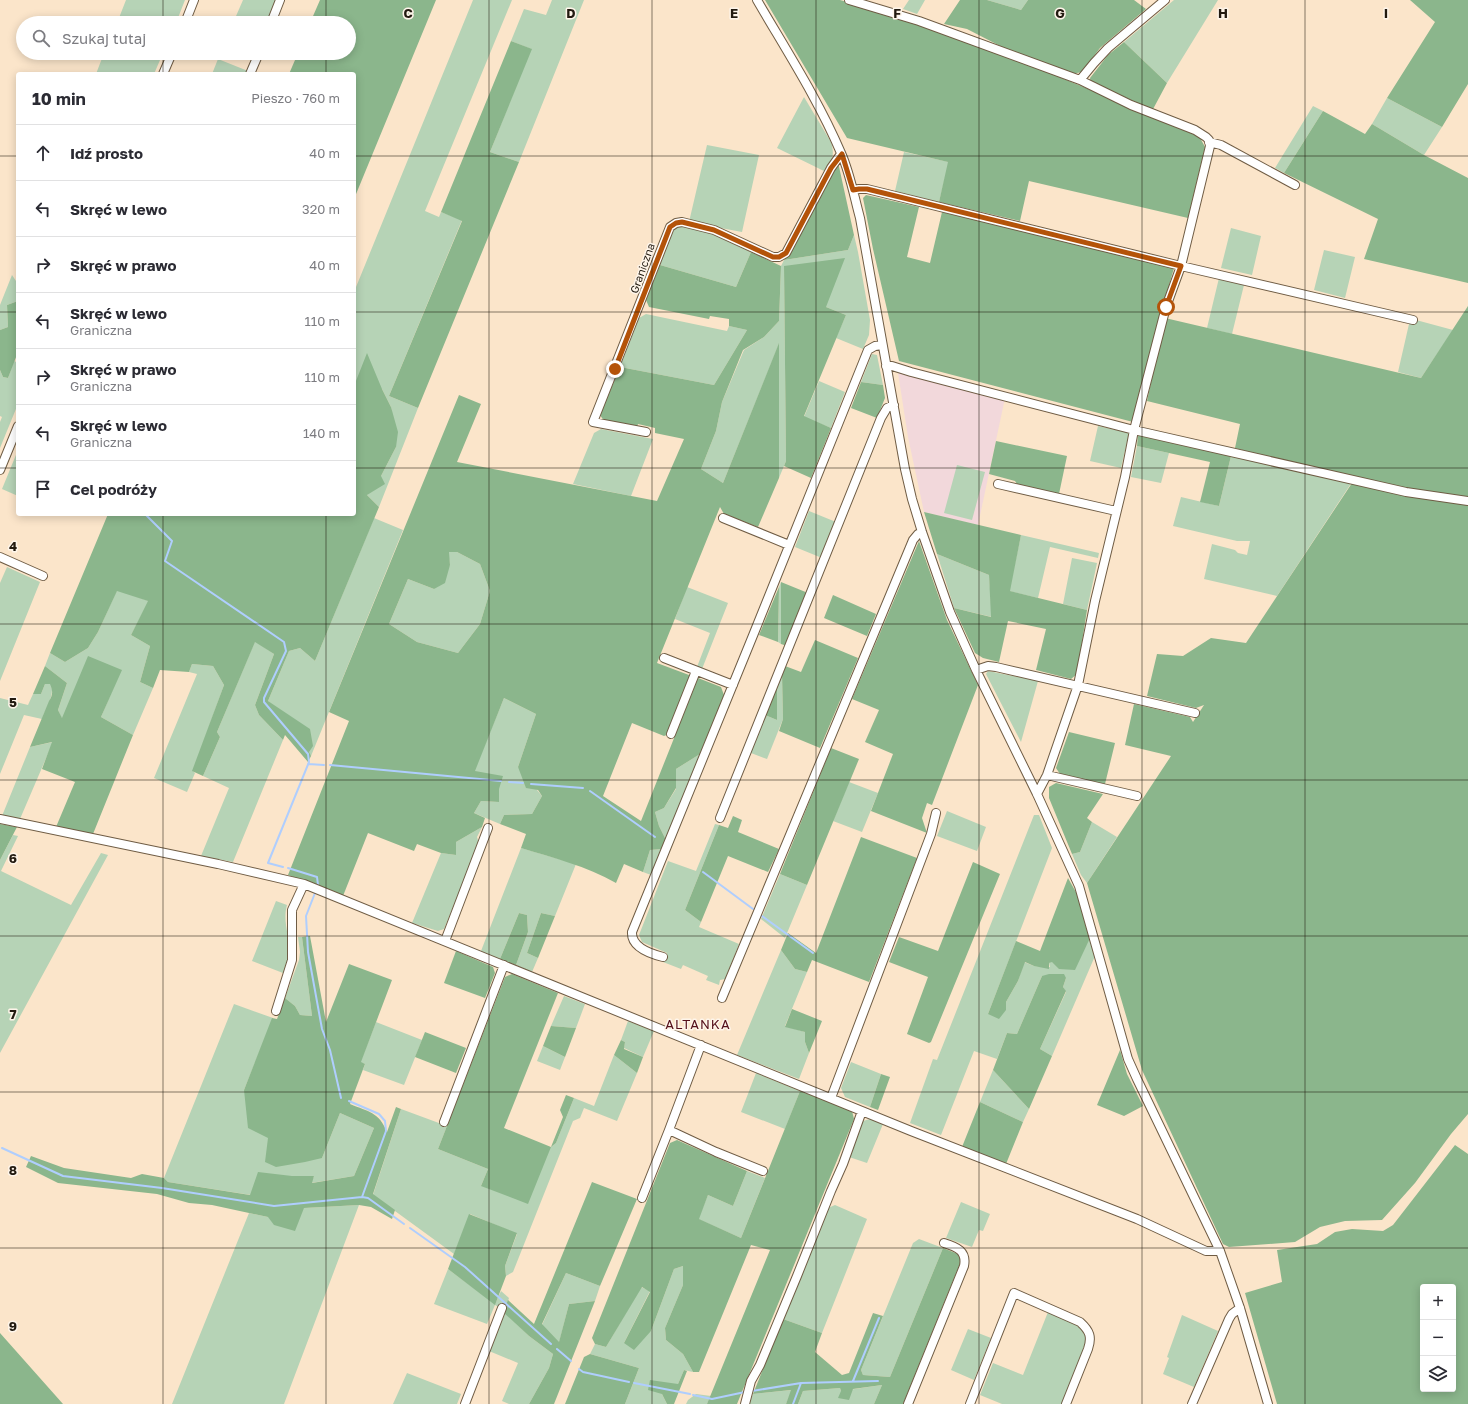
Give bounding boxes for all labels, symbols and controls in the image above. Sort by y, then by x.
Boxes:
text: C [403,5,413,21]
text: D [566,5,576,21]
text: E [730,5,738,21]
text: F [893,5,901,21]
text: G [1055,5,1065,21]
text: H [1218,5,1228,21]
text: I [1384,5,1388,21]
search box [16,16,356,60]
icon: search [30,27,52,49]
text: Szukaj tutaj [62,29,146,47]
text: 10 min [32,88,86,109]
text: Pieszo · 760 m [251,90,340,106]
icon: ahead [32,142,54,164]
text: Idź prosto [70,144,143,162]
text: 40 m [309,145,340,161]
icon: left [32,198,54,220]
text: Skręć w lewo [70,200,167,218]
text: 320 m [302,201,340,217]
street label: Graniczna [627,241,657,295]
icon: right [32,254,54,276]
text: Skręć w prawo [70,256,177,274]
text: 40 m [309,257,340,273]
route start [1157,298,1175,316]
text: Skręć w lewo [70,304,167,322]
icon: left [32,310,54,332]
text: 110 m [305,313,340,329]
text: Graniczna [70,322,132,338]
text: Skręć w prawo [70,360,177,378]
route end [606,360,624,378]
icon: right [32,366,54,388]
text: 110 m [305,369,340,385]
text: Graniczna [70,378,132,394]
text: Skręć w lewo [70,416,167,434]
icon: left [32,422,54,444]
text: 140 m [303,425,340,441]
text: Graniczna [70,434,132,450]
icon: arrive [32,478,54,500]
text: Cel podróży [70,480,157,498]
text: 4 [9,538,17,554]
text: 5 [9,694,17,710]
text: 6 [9,850,17,866]
text: 7 [9,1006,17,1022]
district label: ALTANKA [665,1016,731,1032]
text: 8 [9,1162,17,1178]
map controls [1420,1284,1456,1392]
button: + [1420,1284,1456,1320]
text: 9 [9,1318,17,1334]
button: − [1420,1320,1456,1356]
button: layers [1420,1356,1456,1392]

